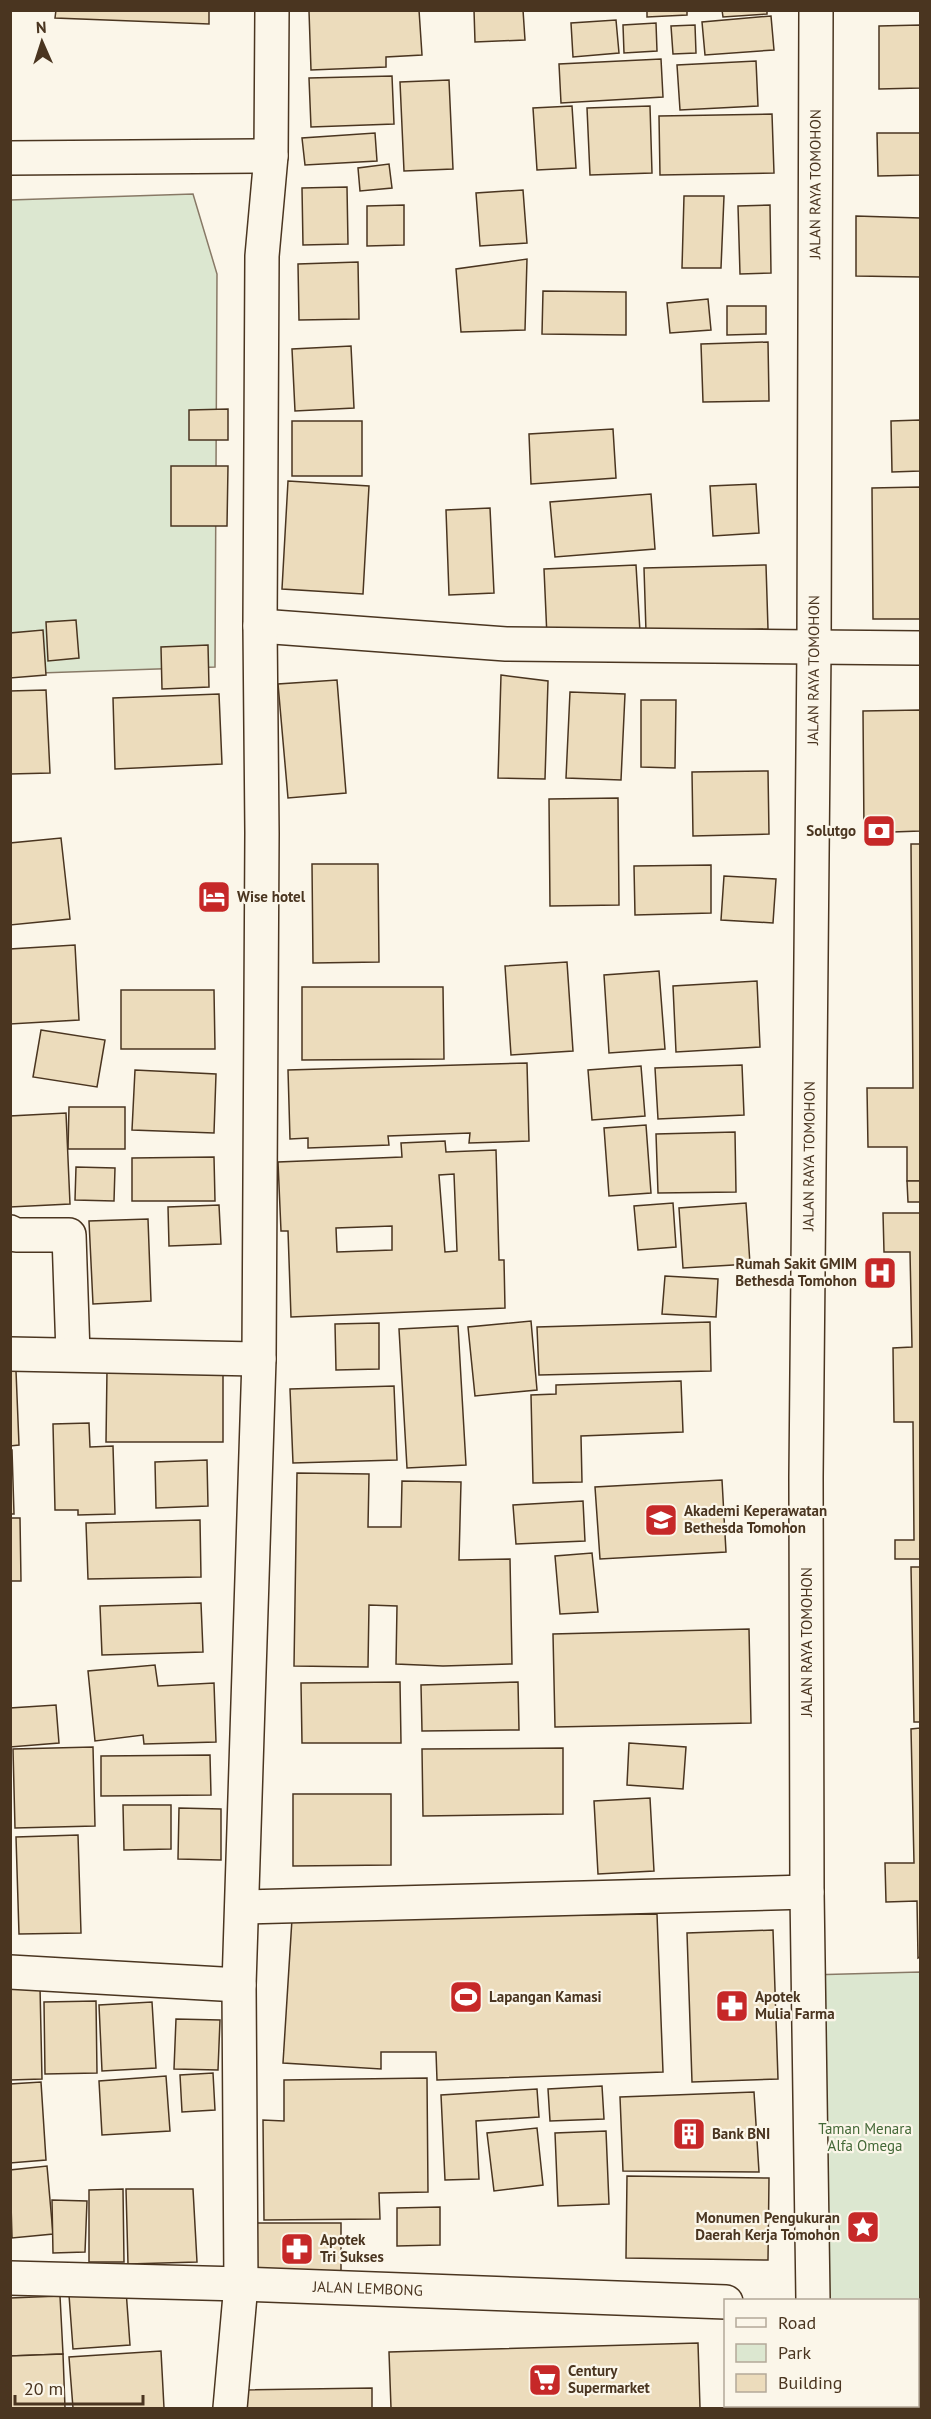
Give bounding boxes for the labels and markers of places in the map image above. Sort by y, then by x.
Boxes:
bank icon: Solutgo [861,813,897,849]
place label: Solutgo [806,821,856,840]
hotel icon: Wise hotel [196,879,232,915]
place label: Wise hotel [237,887,306,906]
place label: Rumah Sakit GMIM Bethesda Tomohon [735,1254,857,1290]
hospital icon: Rumah Sakit GMIM Bethesda Tomohon [862,1255,898,1291]
place label: Akademi Keperawatan Bethesda Tomohon [684,1501,827,1537]
school or university icon: Akademi Keperawatan Bethesda Tomohon [643,1502,679,1538]
sports icon: Lapangan Kamasi [448,1979,484,2015]
place label: Lapangan Kamasi [489,1987,602,2006]
place label: Apotek Mulia Farma [755,1987,835,2023]
pharmacy icon: Apotek Mulia Farma [714,1988,750,2024]
building icon: Bank BNI [671,2116,707,2152]
place label: Bank BNI [712,2124,770,2143]
place label: Monumen Pengukuran Daerah Kerja Tomohon [695,2208,840,2244]
place icon: Monumen Pengukuran Daerah Kerja Tomohon [845,2209,881,2245]
place label: Apotek Tri Sukses [320,2230,384,2266]
pharmacy icon: Apotek Tri Sukses [279,2231,315,2267]
place label: Century Supermarket [568,2361,651,2397]
supermarket icon: Century Supermarket [527,2362,563,2398]

